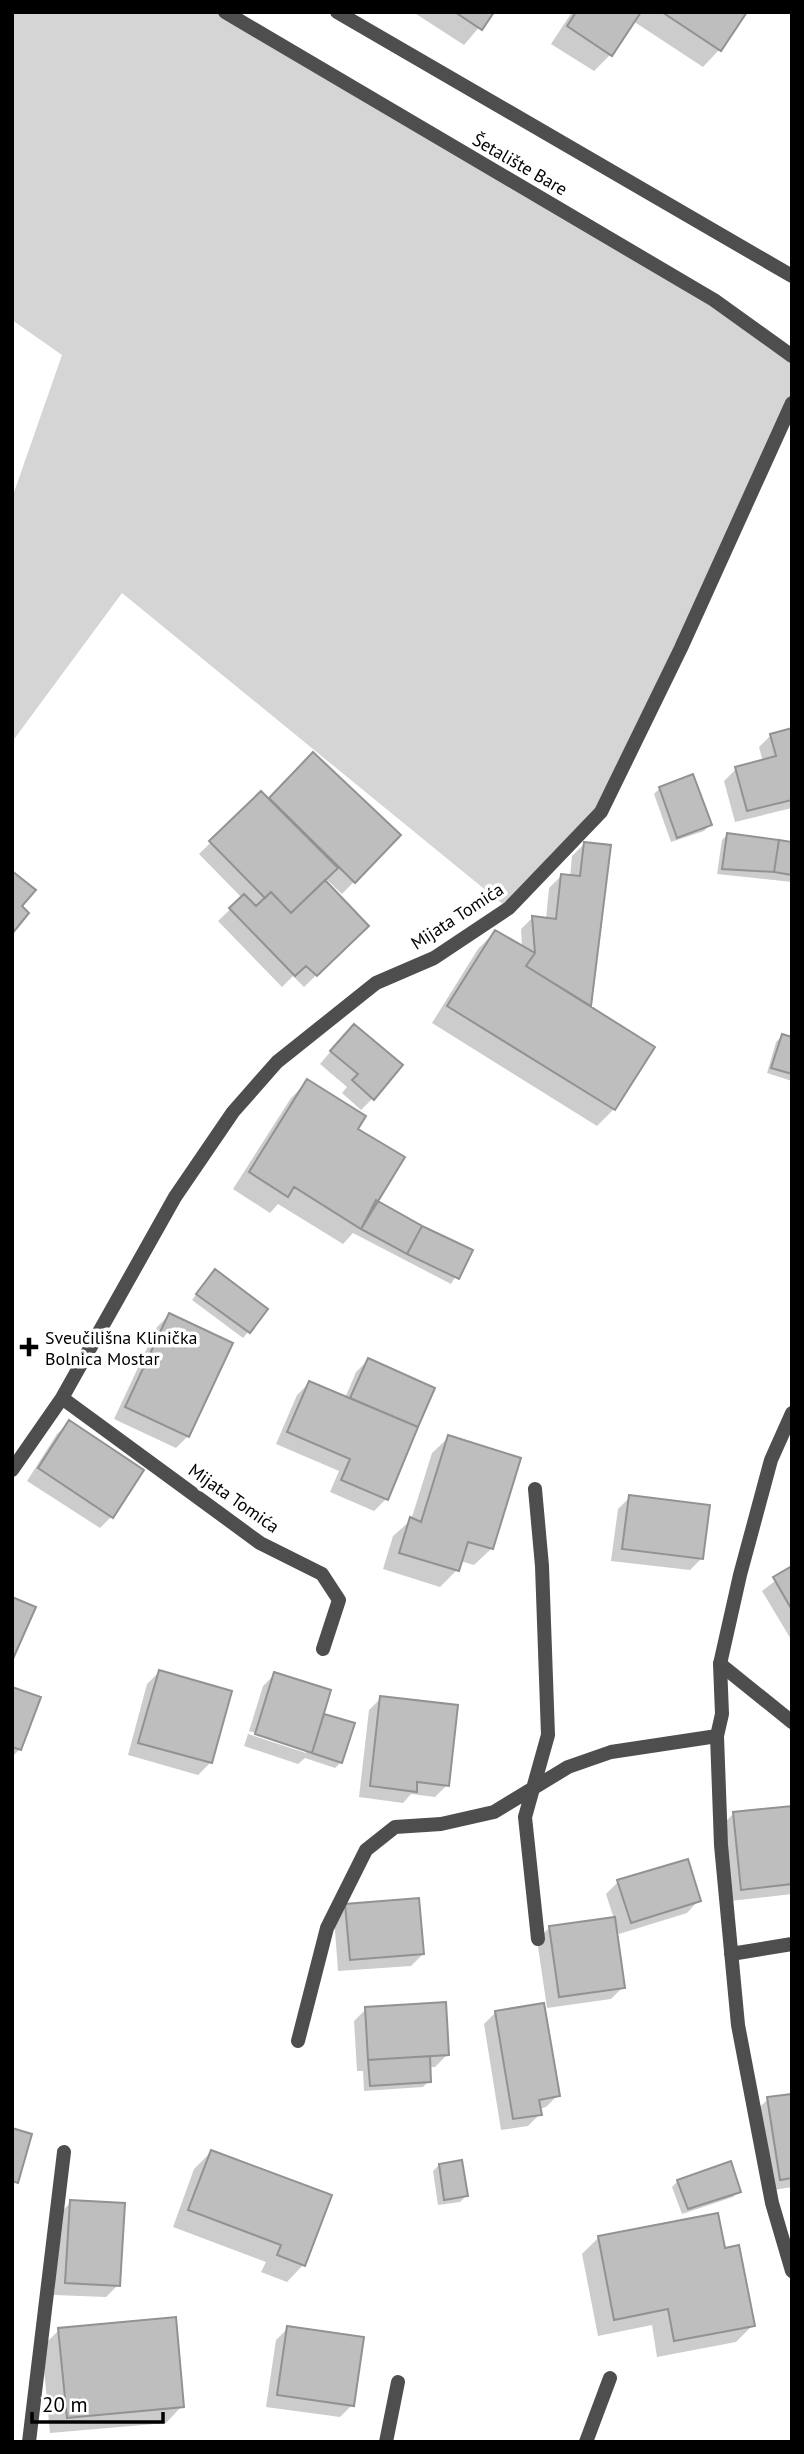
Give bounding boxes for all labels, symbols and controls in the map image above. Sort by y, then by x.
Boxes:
street label: Šetalište Bare [468,128,572,200]
street label: Mijata Tomića [406,878,508,954]
place label: Sveučilišna Klinička Bolnica Mostar [45,1326,197,1370]
marker: Sveučilišna Klinička Bolnica Mostar [19,1337,39,1357]
street label: Mijata Tomića [184,1458,284,1538]
scale bar [32,2380,163,2424]
text: 20 m [42,2391,88,2418]

